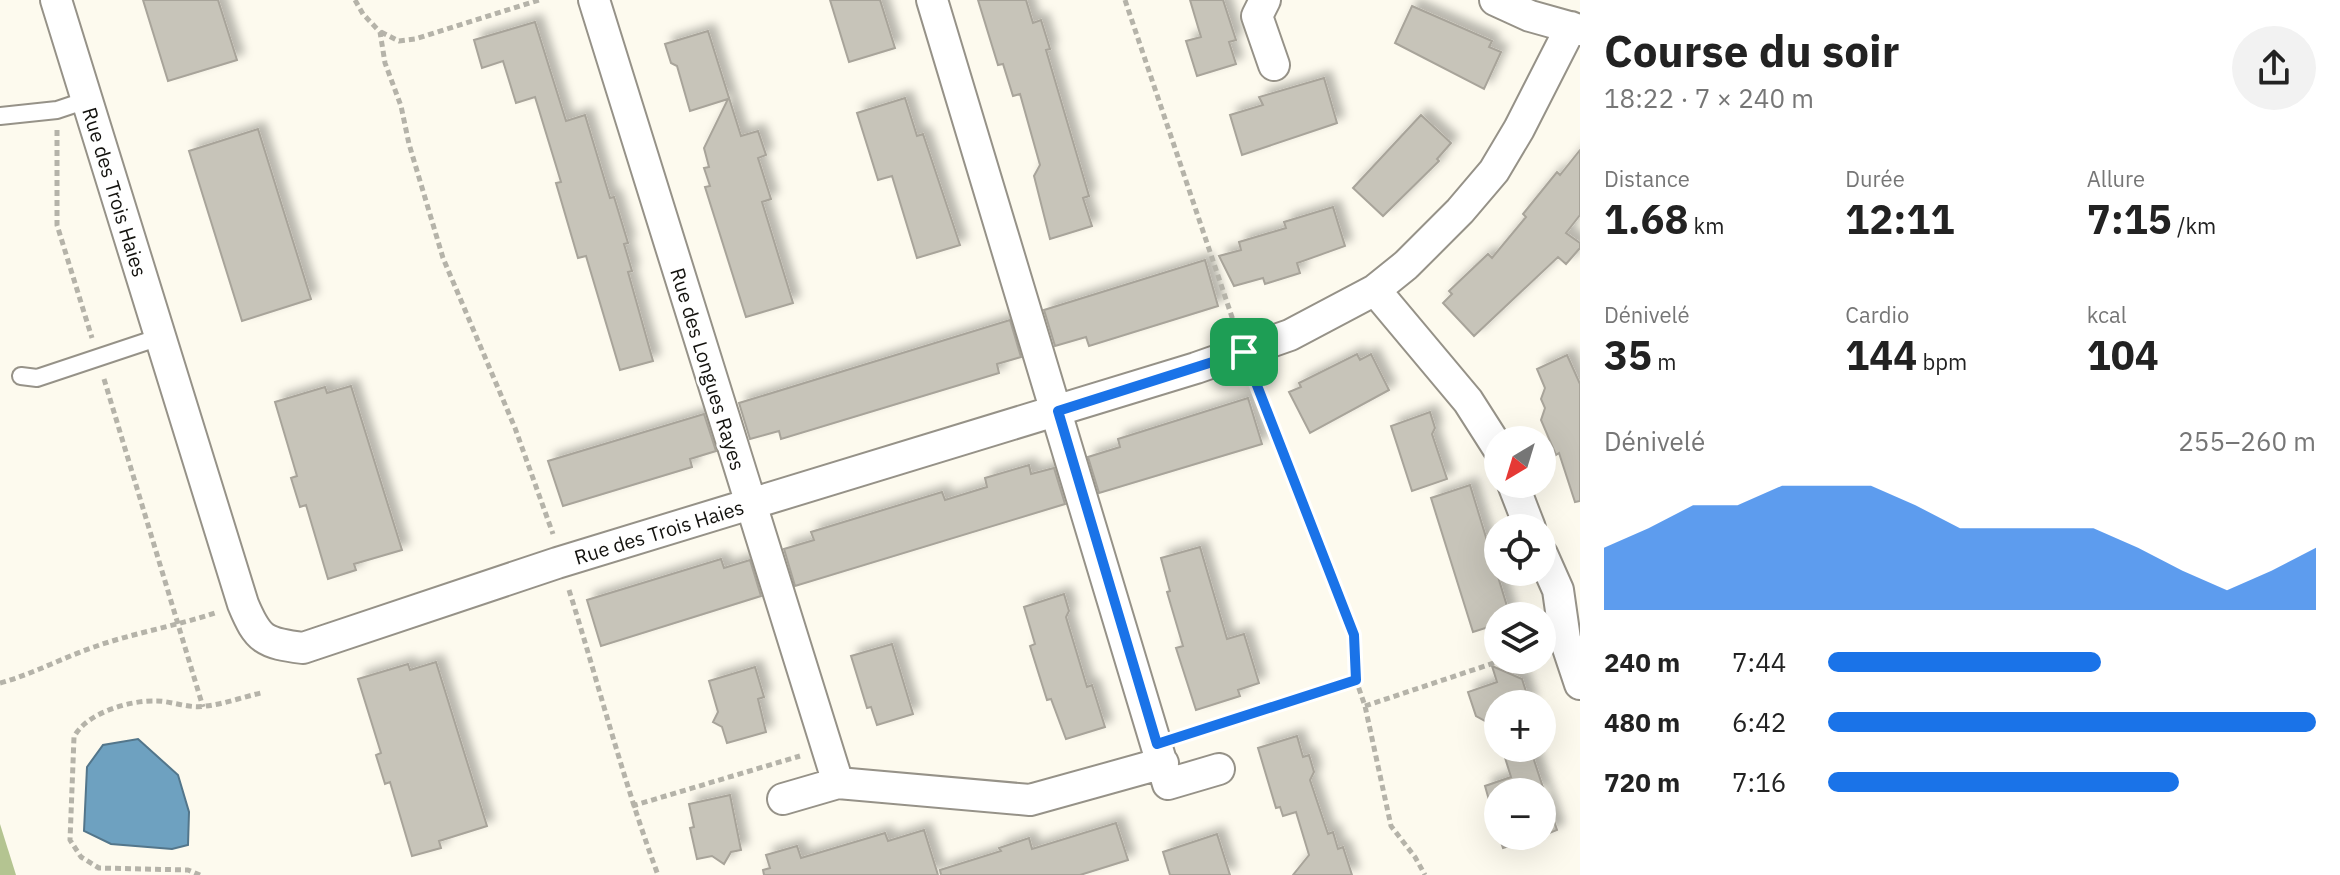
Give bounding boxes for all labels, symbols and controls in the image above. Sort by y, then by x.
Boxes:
text: Course du soir [1604,22,1899,79]
button: share [2232,26,2316,110]
text: 18:22 · 7 × 240 m [1604,81,1814,115]
street label: Rue des Trois Haies [76,104,154,280]
text: Distance [1604,164,1690,193]
text: Durée [1845,164,1905,193]
text: Allure [2087,164,2145,193]
text: 1.68 [1604,193,1688,245]
text: 12:11 [1845,193,1955,245]
text: 7:15 [2087,193,2172,245]
text: km [1688,211,1724,240]
text: /km [2172,211,2216,240]
street label: Rue des Longues Rayes [664,264,752,474]
text: Dénivelé [1604,300,1690,329]
text: Cardio [1845,300,1909,329]
text: kcal [2087,300,2127,329]
pin [1210,318,1278,386]
text: 35 [1604,329,1652,381]
text: 144 [1845,329,1917,381]
text: 104 [2087,329,2159,381]
icon: arrive [1222,330,1266,374]
text: m [1652,347,1676,376]
text: bpm [1917,347,1967,376]
text: Dénivelé [1604,424,1705,458]
text: 255–260 m [2178,424,2316,458]
north arrow [1484,426,1556,498]
map controls [1484,426,1556,850]
street label: Rue des Trois Haies [571,493,747,571]
button: locate [1484,514,1556,586]
button: layers [1484,602,1556,674]
text: 240 m [1604,645,1680,679]
text: 7:44 [1732,645,1786,679]
button: + [1484,690,1556,762]
text: 480 m [1604,705,1680,739]
text: 6:42 [1732,705,1786,739]
text: 720 m [1604,765,1680,799]
text: 7:16 [1732,765,1786,799]
button: − [1484,778,1556,850]

